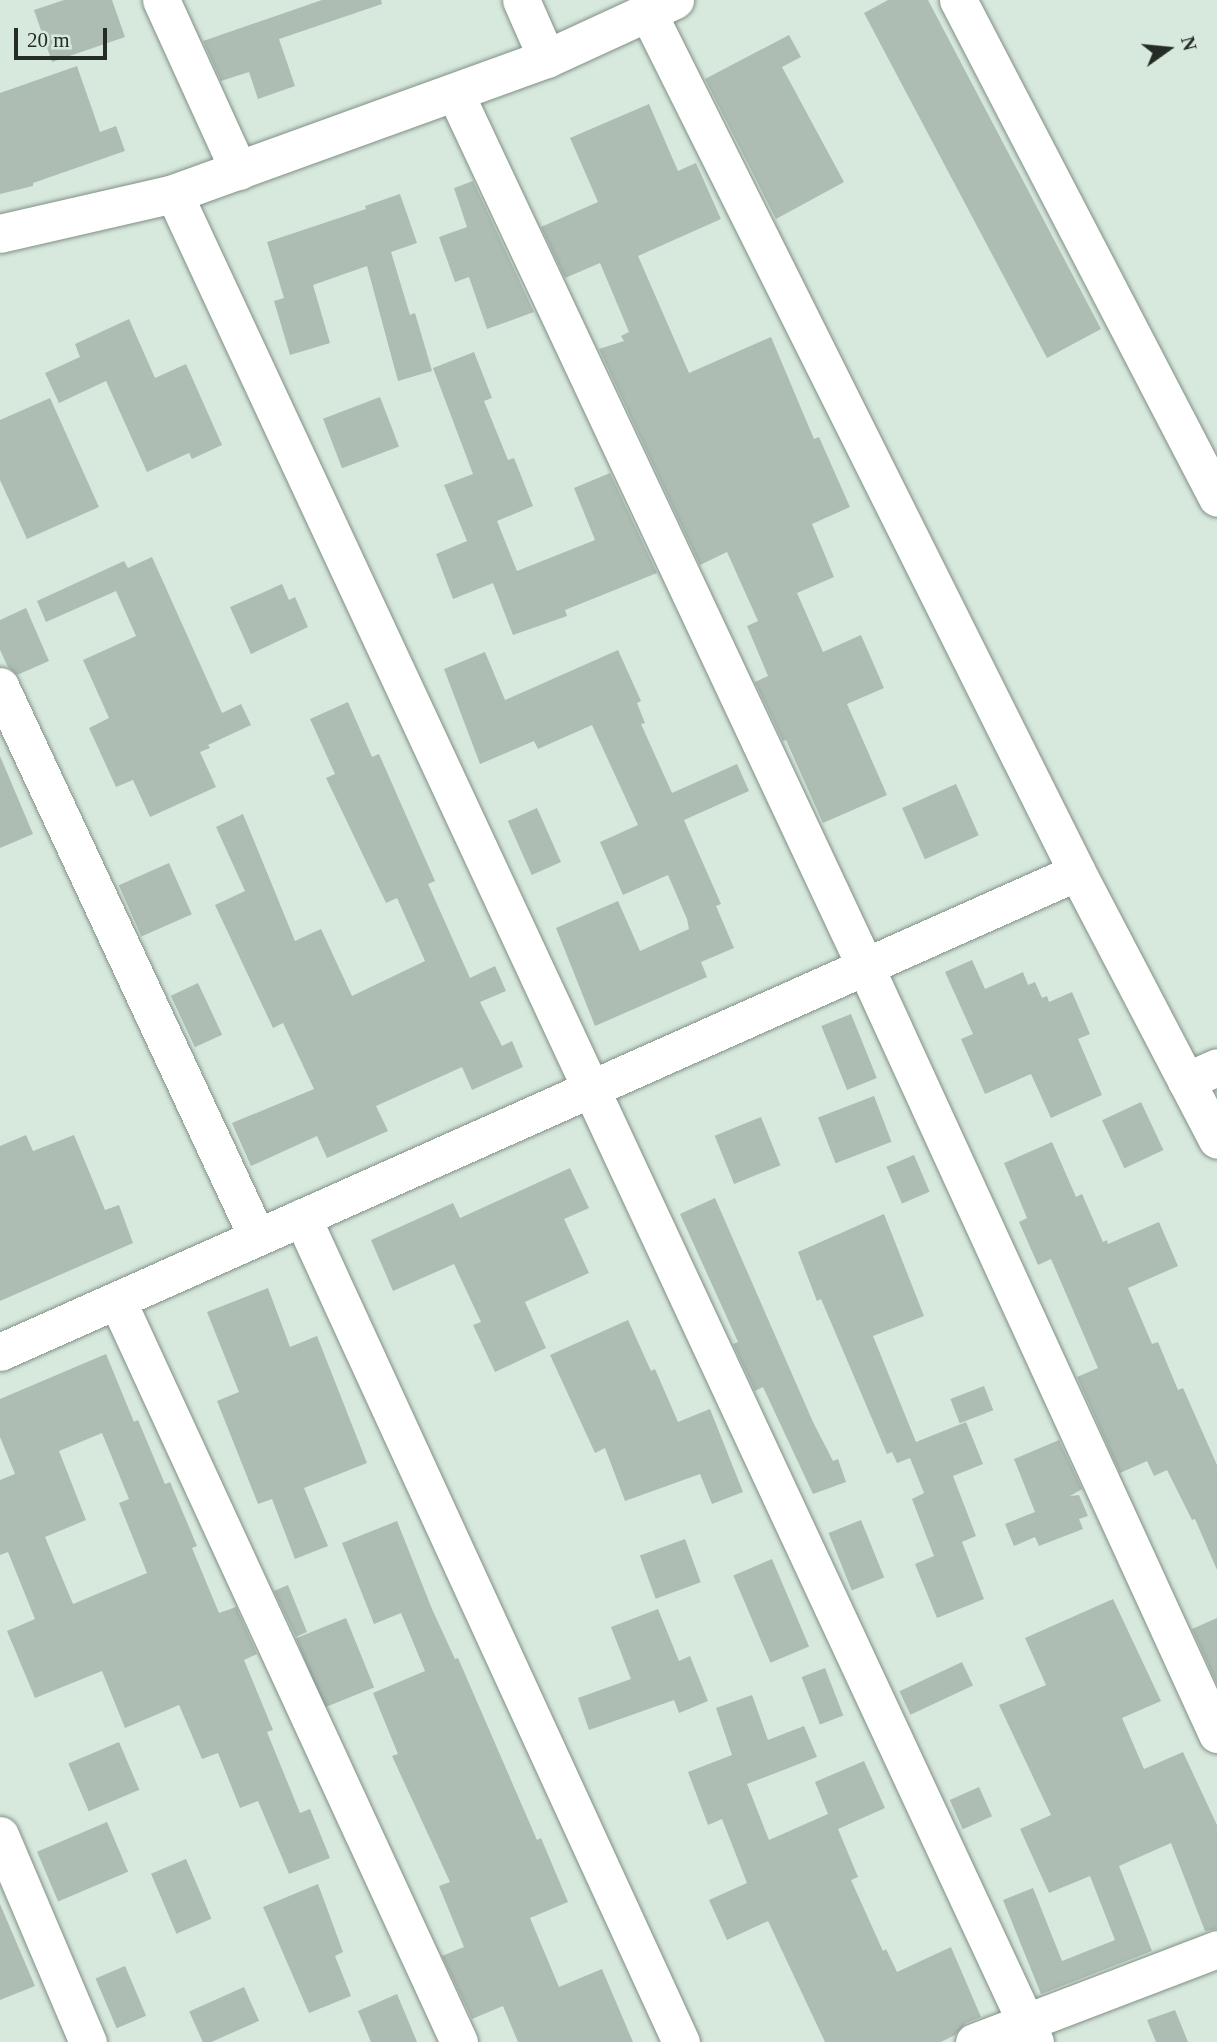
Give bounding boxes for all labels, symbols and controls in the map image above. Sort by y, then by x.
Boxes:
scale bar [18,14,110,58]
north arrow [1133,14,1203,84]
text: 20 m [27,28,70,52]
text: N [1177,34,1201,53]

